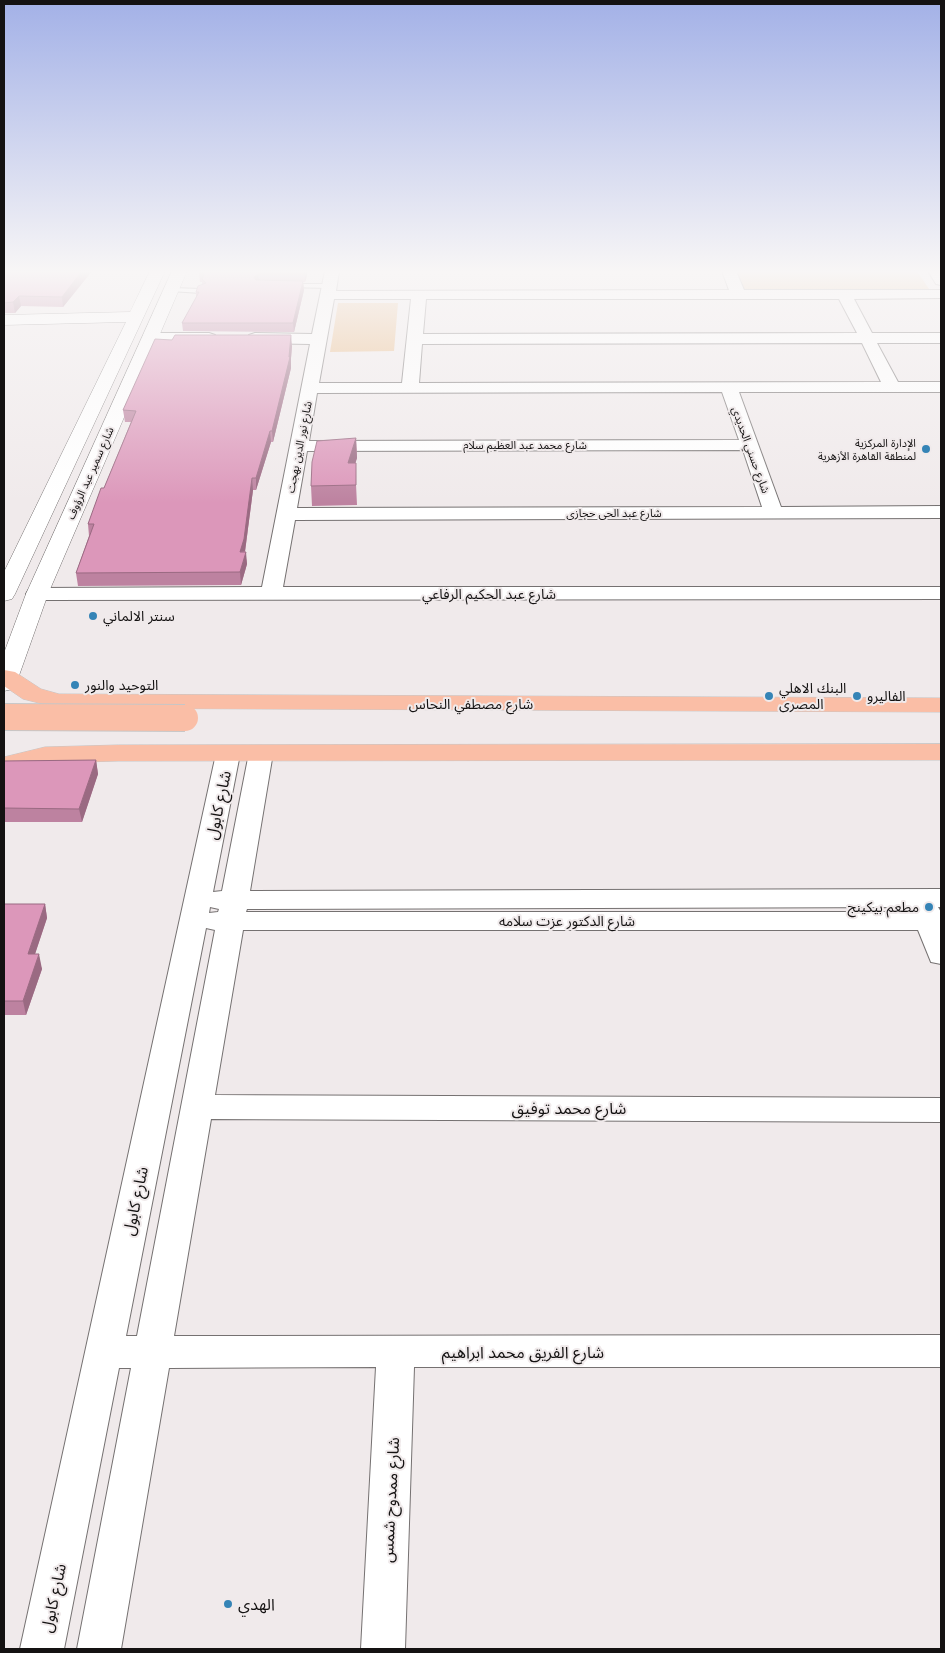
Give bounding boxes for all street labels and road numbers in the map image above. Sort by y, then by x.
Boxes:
street label: شارع نور الدين بهجت [284,400,316,494]
street label: شارع حسني الحديدي [726,405,772,496]
street label: شارع سمير عبد الرؤوف [64,425,118,522]
street label: شارع محمد عبد العظيم سلام [463,439,587,454]
street label: شارع عبد الحى حجازى [566,507,662,521]
street label: شارع عبد الحكيم الرفاعي [422,586,556,605]
street label: شارع مصطفي النحاس [409,696,533,715]
street label: شارع كابول [203,769,238,842]
street label: شارع الدكتور عزت سلامه [499,913,635,932]
street label: شارع محمد توفيق [512,1100,626,1121]
street label: شارع كابول [120,1165,155,1238]
street label: شارع الفريق محمد ابراهيم [442,1344,604,1365]
street label: شارع ممدوح شمس [379,1437,406,1563]
street label: شارع كابول [38,1562,73,1635]

